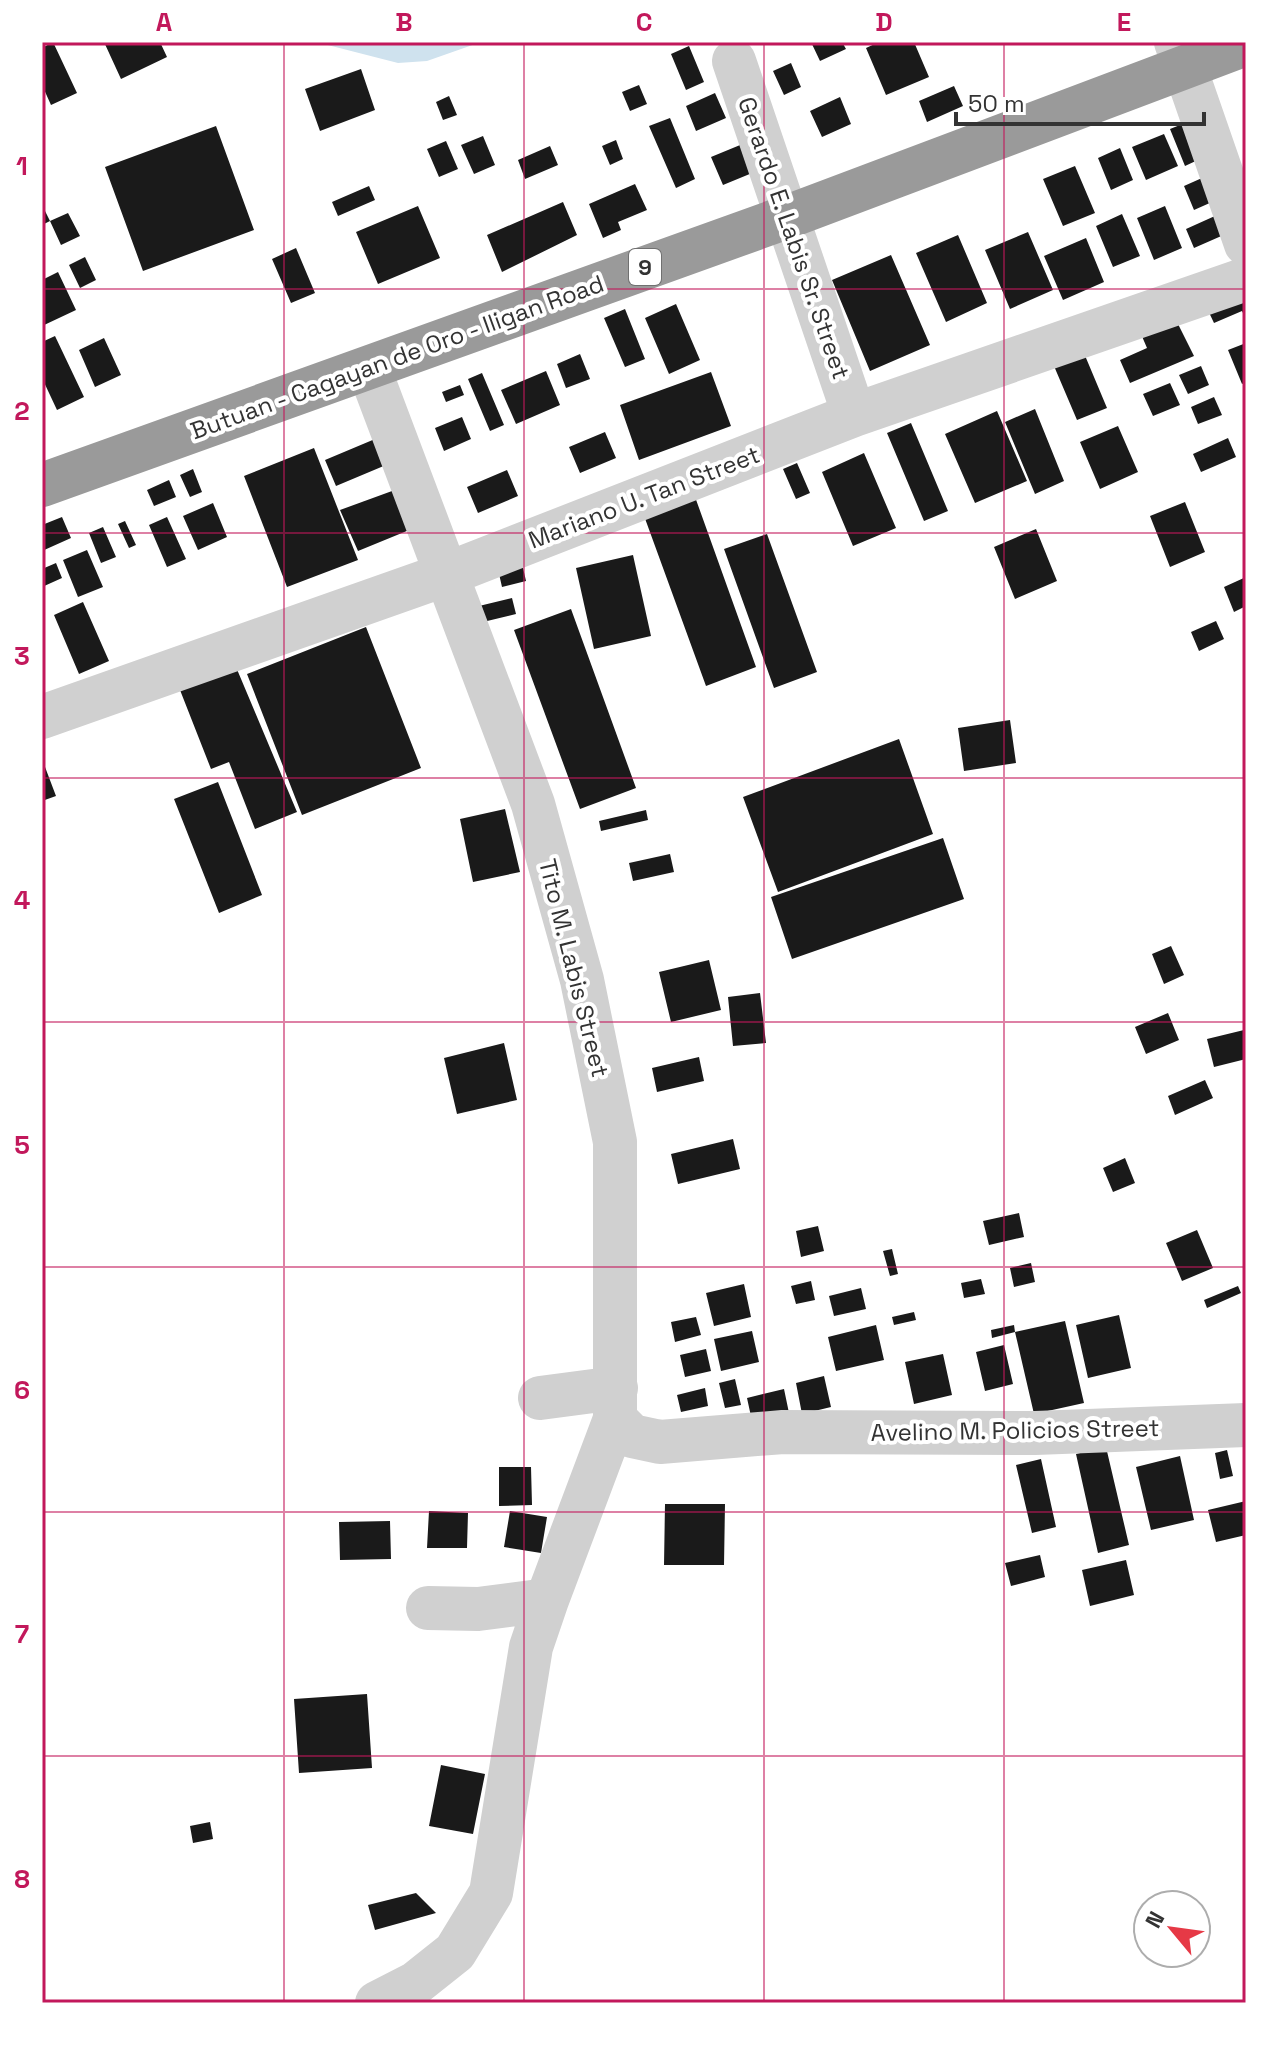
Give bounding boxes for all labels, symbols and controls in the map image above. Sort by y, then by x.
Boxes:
text: A [156,5,173,39]
text: B [395,5,413,39]
text: C [636,5,652,39]
text: D [875,5,893,39]
text: E [1117,5,1131,39]
scale bar [956,76,1204,126]
text: 50 m [968,88,1025,119]
street label: Gerardo E. Labis Sr. Street [731,93,857,383]
text: 1 [16,149,28,183]
road number: 9 [629,249,661,285]
street label: Butuan - Cagayan de Oro - Iligan Road [186,268,608,446]
text: 2 [14,394,30,428]
street label: Mariano U. Tan Street [524,439,764,555]
text: 3 [14,639,30,673]
street label: Tito M. Labis Street [532,856,616,1080]
text: 4 [14,883,30,917]
text: 5 [14,1128,30,1162]
text: 6 [14,1373,30,1407]
street label: Avelino M. Policios Street [870,1412,1160,1448]
text: 7 [15,1617,29,1651]
text: 8 [14,1862,30,1896]
north arrow [1132,1889,1212,1969]
text: N [1139,1906,1170,1933]

